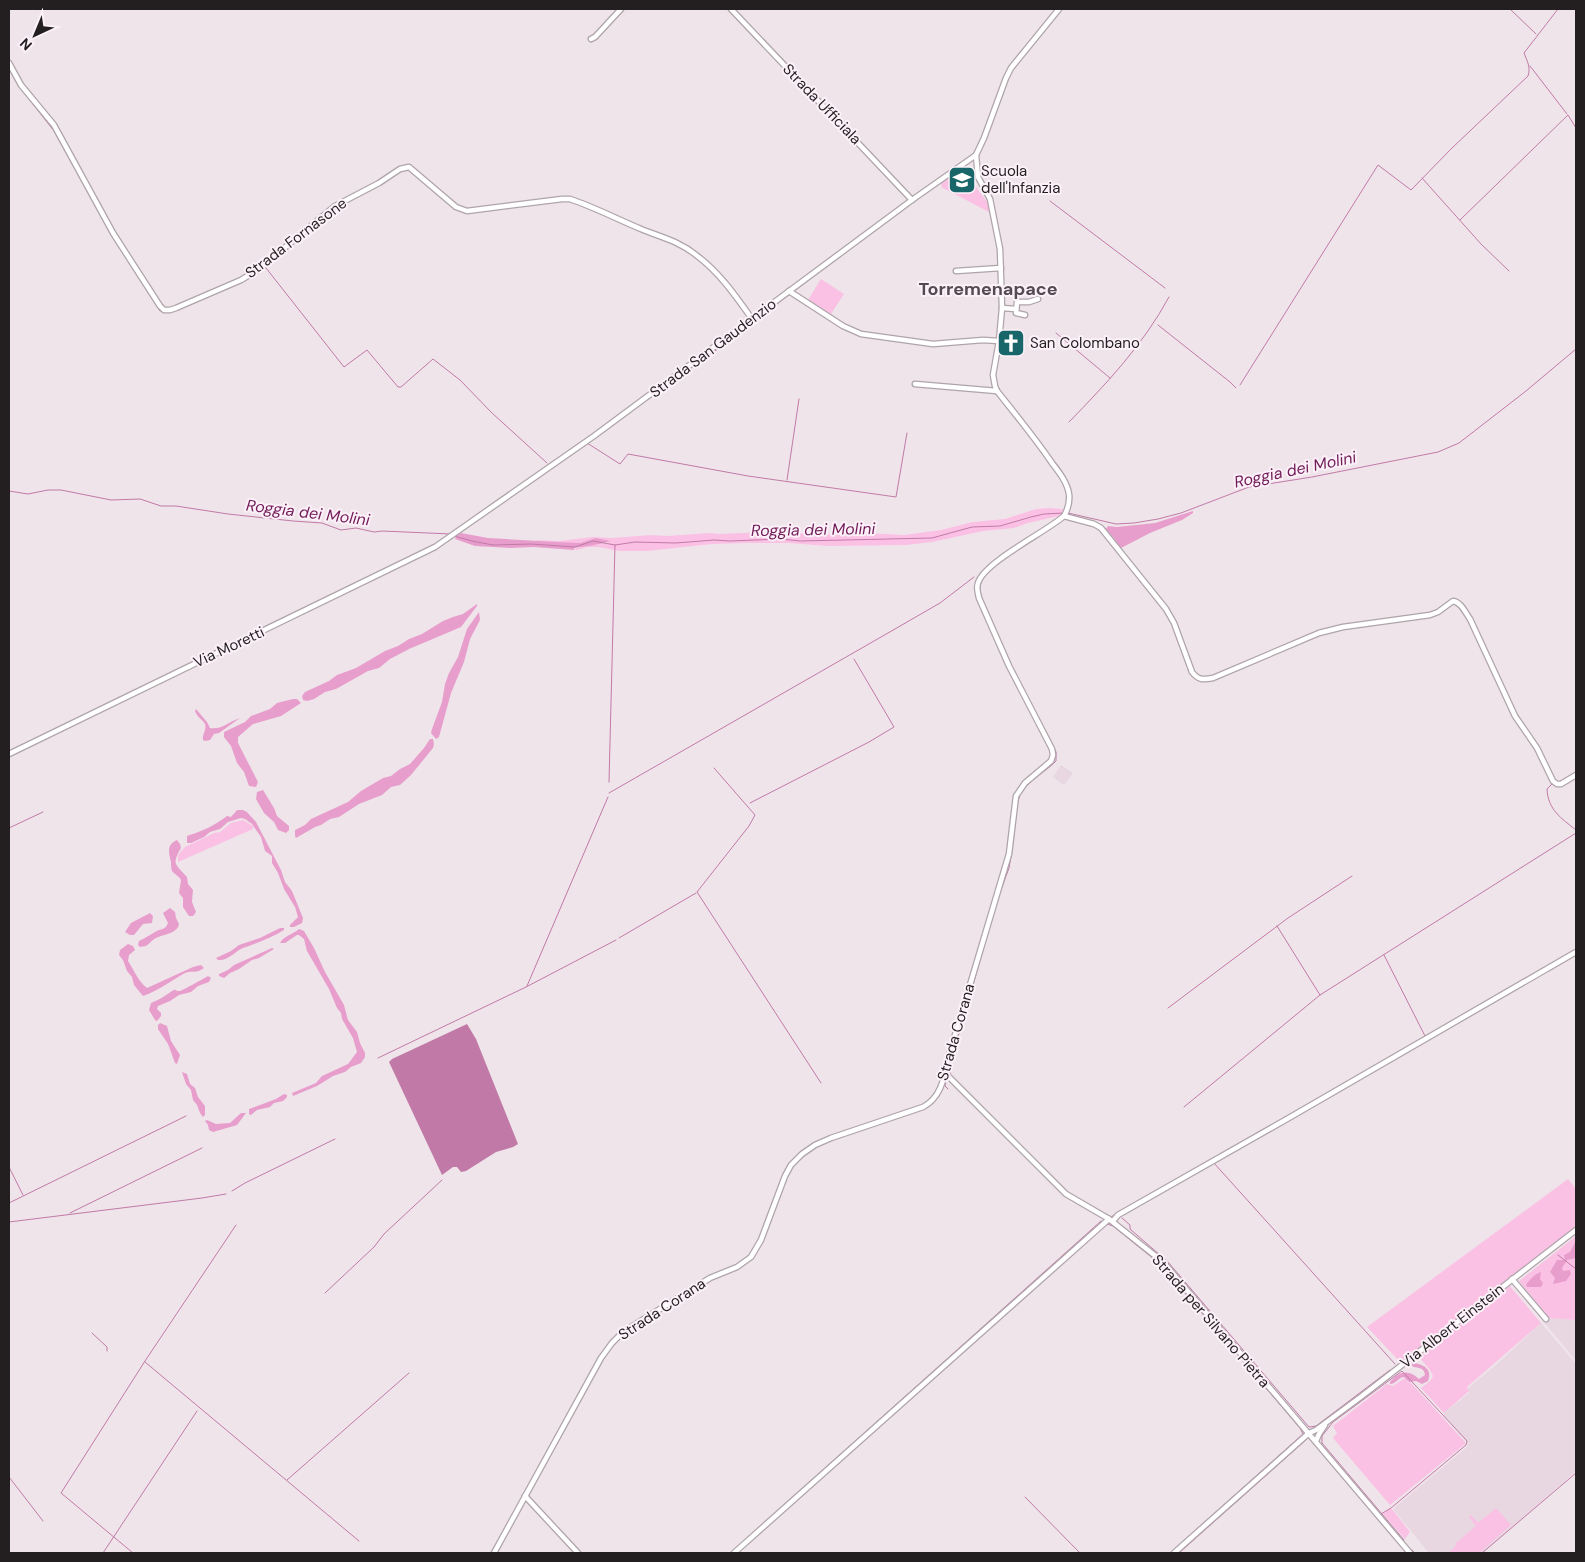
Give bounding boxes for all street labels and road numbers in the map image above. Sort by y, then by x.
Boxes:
street label: Strada Ufficiala [778,59,866,149]
street label: Strada Fornasone [241,193,351,283]
street label: Strada San Gaudenzio [646,294,780,402]
street label: Via Moretti [190,622,268,672]
street label: Strada Corana [933,981,979,1083]
street label: Strada per Silvano Pietra [1148,1250,1274,1392]
street label: Strada Corana [615,1273,709,1345]
street label: Via Albert Einstein [1396,1279,1508,1373]

